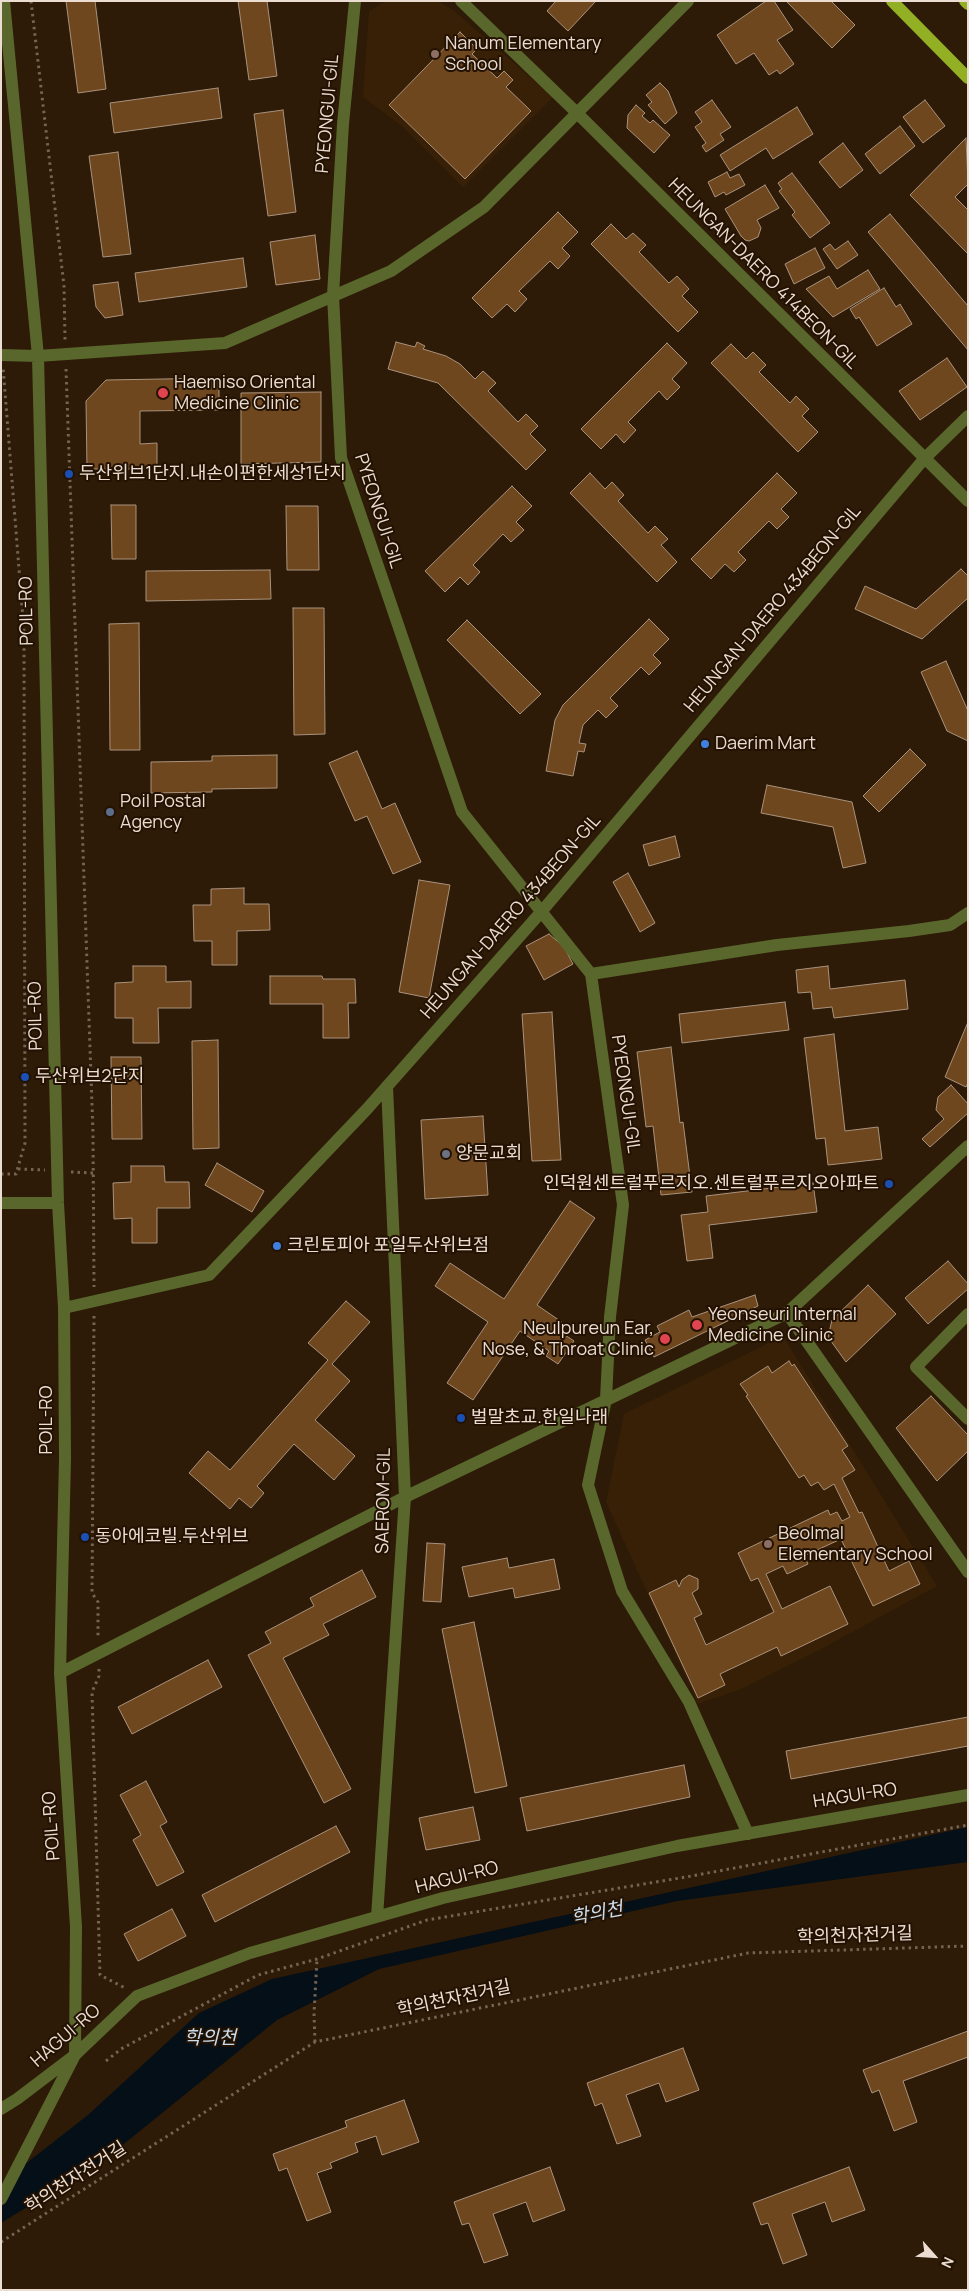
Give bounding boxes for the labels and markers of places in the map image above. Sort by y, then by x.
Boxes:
place label: Nanum Elementary School [445,33,602,76]
marker: Nanum Elementary School [429,48,441,60]
place label: Haemiso Oriental Medicine Clinic [174,372,316,414]
marker: Haemiso Oriental Medicine Clinic [156,386,170,400]
place label: 두산위브1단지.내손이편한세상1단지 [79,463,346,485]
marker: 두산위브1단지.내손이편한세상1단지 [63,468,75,480]
place label: Daerim Mart [715,733,816,755]
marker: Daerim Mart [699,738,711,750]
place label: Poil Postal Agency [120,791,206,834]
marker: Poil Postal Agency [104,806,116,818]
place label: 두산위브2단지 [35,1066,145,1088]
marker: 두산위브2단지 [19,1071,31,1083]
place label: 양문교회 [456,1143,522,1165]
marker: 양문교회 [440,1148,452,1160]
place label: 인덕원센트럴푸르지오.센트럴푸르지오아파트 [543,1173,879,1195]
marker: 인덕원센트럴푸르지오.센트럴푸르지오아파트 [883,1178,895,1190]
place label: 크린토피아 포일두산위브점 [287,1235,489,1257]
marker: 크린토피아 포일두산위브점 [271,1240,283,1252]
place label: Yeonseuri Internal Medicine Clinic [708,1304,857,1346]
place label: Neulpureun Ear, Nose, & Throat Clinic [482,1318,654,1360]
marker: Yeonseuri Internal Medicine Clinic [690,1318,704,1332]
marker: Neulpureun Ear, Nose, & Throat Clinic [658,1332,672,1346]
place label: 벌말초교.한일나래 [471,1407,608,1429]
marker: 벌말초교.한일나래 [455,1412,467,1424]
place label: Beolmal Elementary School [778,1523,933,1566]
place label: 동아에코빌.두산위브 [95,1526,249,1548]
marker: 동아에코빌.두산위브 [79,1531,91,1543]
marker: Beolmal Elementary School [762,1538,774,1550]

